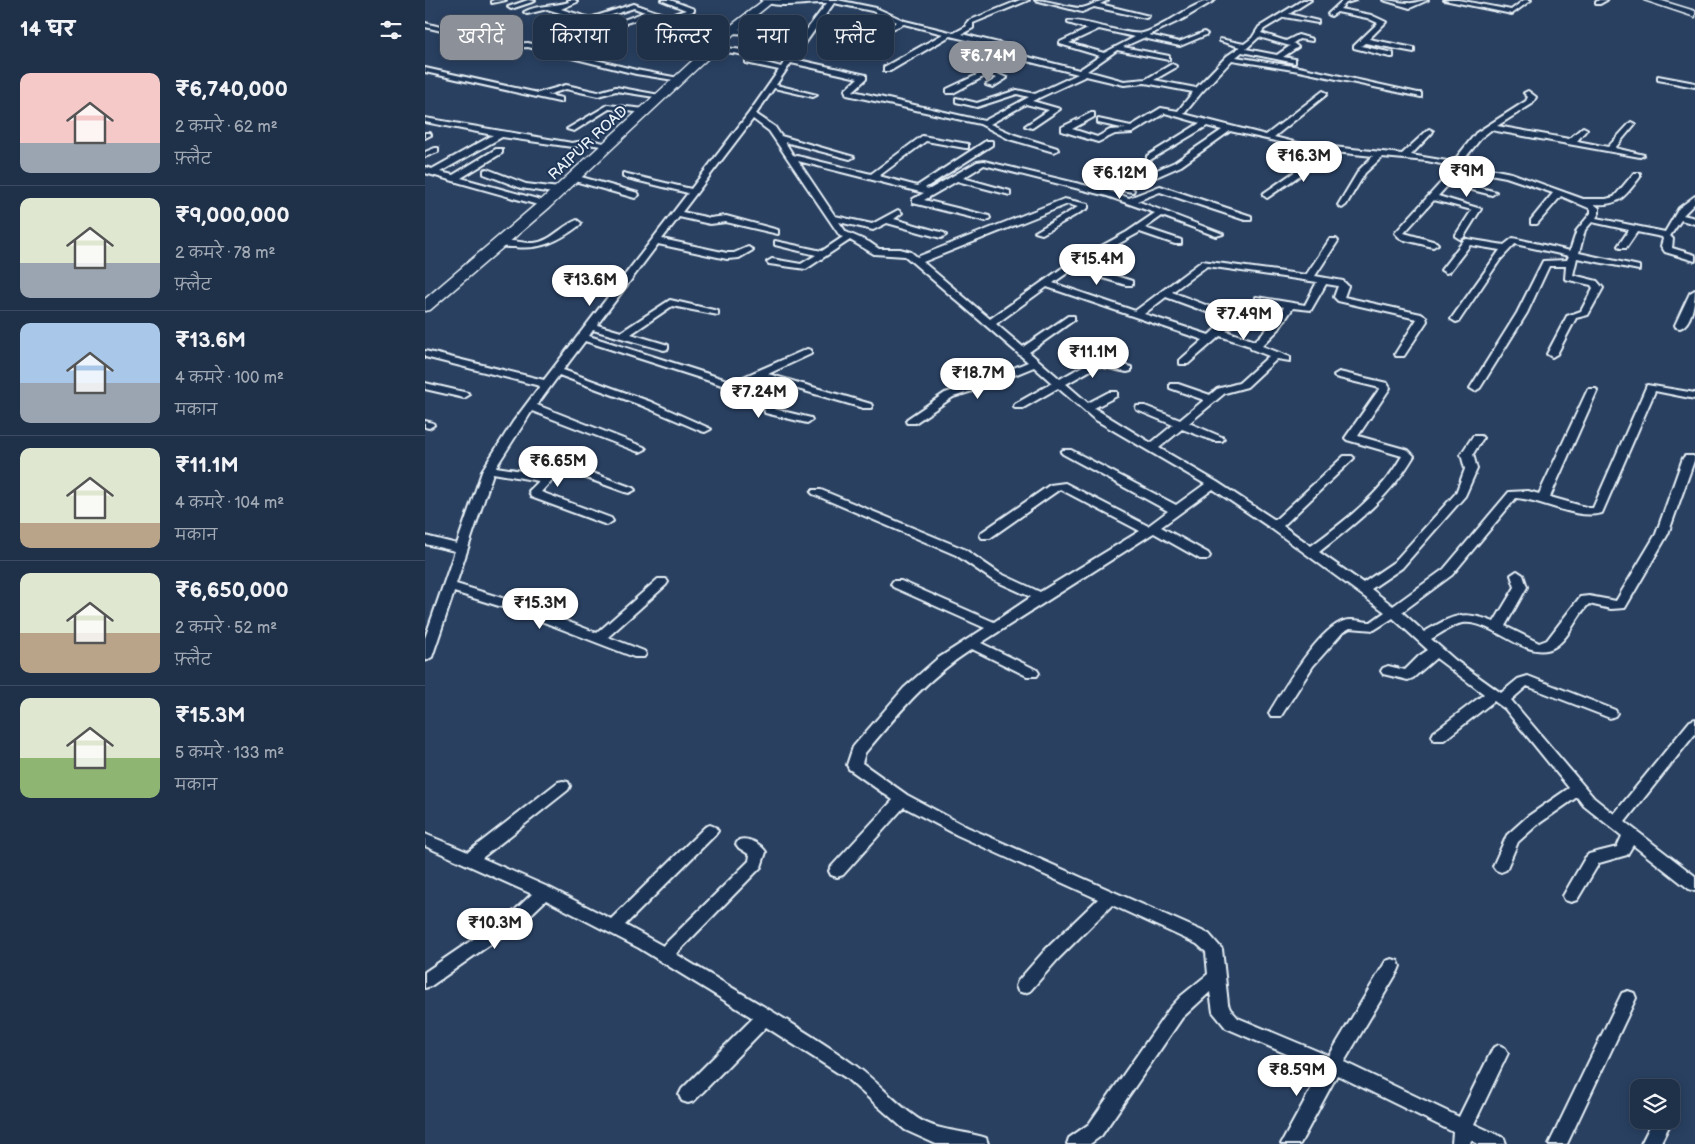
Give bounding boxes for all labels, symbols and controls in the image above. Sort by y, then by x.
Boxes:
chip: खरीदें [440,15,523,60]
chip: किराया [533,15,627,60]
chip: फ़िल्टर [637,15,729,60]
chip: नया [739,15,807,60]
chip: फ़्लैट [817,15,894,60]
icon: filters [377,16,405,44]
text: 14 घर [20,17,75,42]
pin: ₹6.74M [947,41,1029,83]
text: ₹6.74M [960,47,1016,66]
text: ₹6,740,000 [175,77,288,102]
icon: home [60,93,120,153]
street label: RAIPUR ROAD [544,101,632,185]
text: 2 कमरे · 62 m² [175,118,278,137]
pin: ₹16.3M [1263,140,1345,183]
text: ₹16.3M [1277,147,1331,166]
text: फ़्लैट [175,150,211,169]
pin: ₹9M [1443,156,1491,198]
pin: ₹6.12M [1079,158,1161,200]
text: ₹9M [1450,162,1484,181]
text: ₹6.12M [1093,164,1147,183]
text: ₹9,000,000 [175,203,290,228]
icon: home [60,218,120,278]
text: 2 कमरे · 78 m² [175,244,275,263]
pin: ₹15.4M [1056,244,1138,286]
text: ₹15.4M [1070,250,1124,269]
pin: ₹13.6M [549,264,631,307]
text: ₹13.6M [563,271,617,290]
text: फ़्लैट [175,276,211,295]
pin: ₹7.49M [1203,298,1285,341]
text: ₹7.49M [1216,305,1272,324]
text: ₹13.6M [175,328,246,353]
pin: ₹11.1M [1052,336,1134,379]
icon: home [60,343,120,403]
text: ₹11.1M [1069,343,1117,362]
pin: ₹18.7M [937,358,1019,400]
text: ₹18.7M [951,364,1005,383]
text: 4 कमरे · 100 m² [175,369,284,388]
pin: ₹7.24M [718,376,800,419]
text: ₹7.24M [731,383,787,402]
text: मकान [175,401,217,420]
pin: ₹6.65M [517,446,599,488]
text: ₹6.65M [530,452,586,471]
text: ₹11.1M [175,453,239,478]
icon: home [60,468,120,528]
text: 4 कमरे · 104 m² [175,494,284,513]
text: मकान [175,526,217,545]
text: ₹6,650,000 [175,578,289,603]
pin: ₹15.3M [499,588,581,630]
icon: home [60,593,120,653]
text: ₹15.3M [513,594,567,613]
text: 2 कमरे · 52 m² [175,619,277,638]
text: फ़्लैट [175,651,211,670]
text: ₹15.3M [175,703,245,728]
icon: home [60,718,120,778]
text: 5 कमरे · 133 m² [175,744,284,763]
text: मकान [175,776,217,795]
pin: ₹10.3M [454,908,536,950]
text: ₹10.3M [468,914,522,933]
pin: ₹8.59M [1256,1054,1338,1097]
text: ₹8.59M [1269,1061,1325,1080]
map controls [1630,1079,1680,1129]
button: layers [1630,1079,1680,1129]

